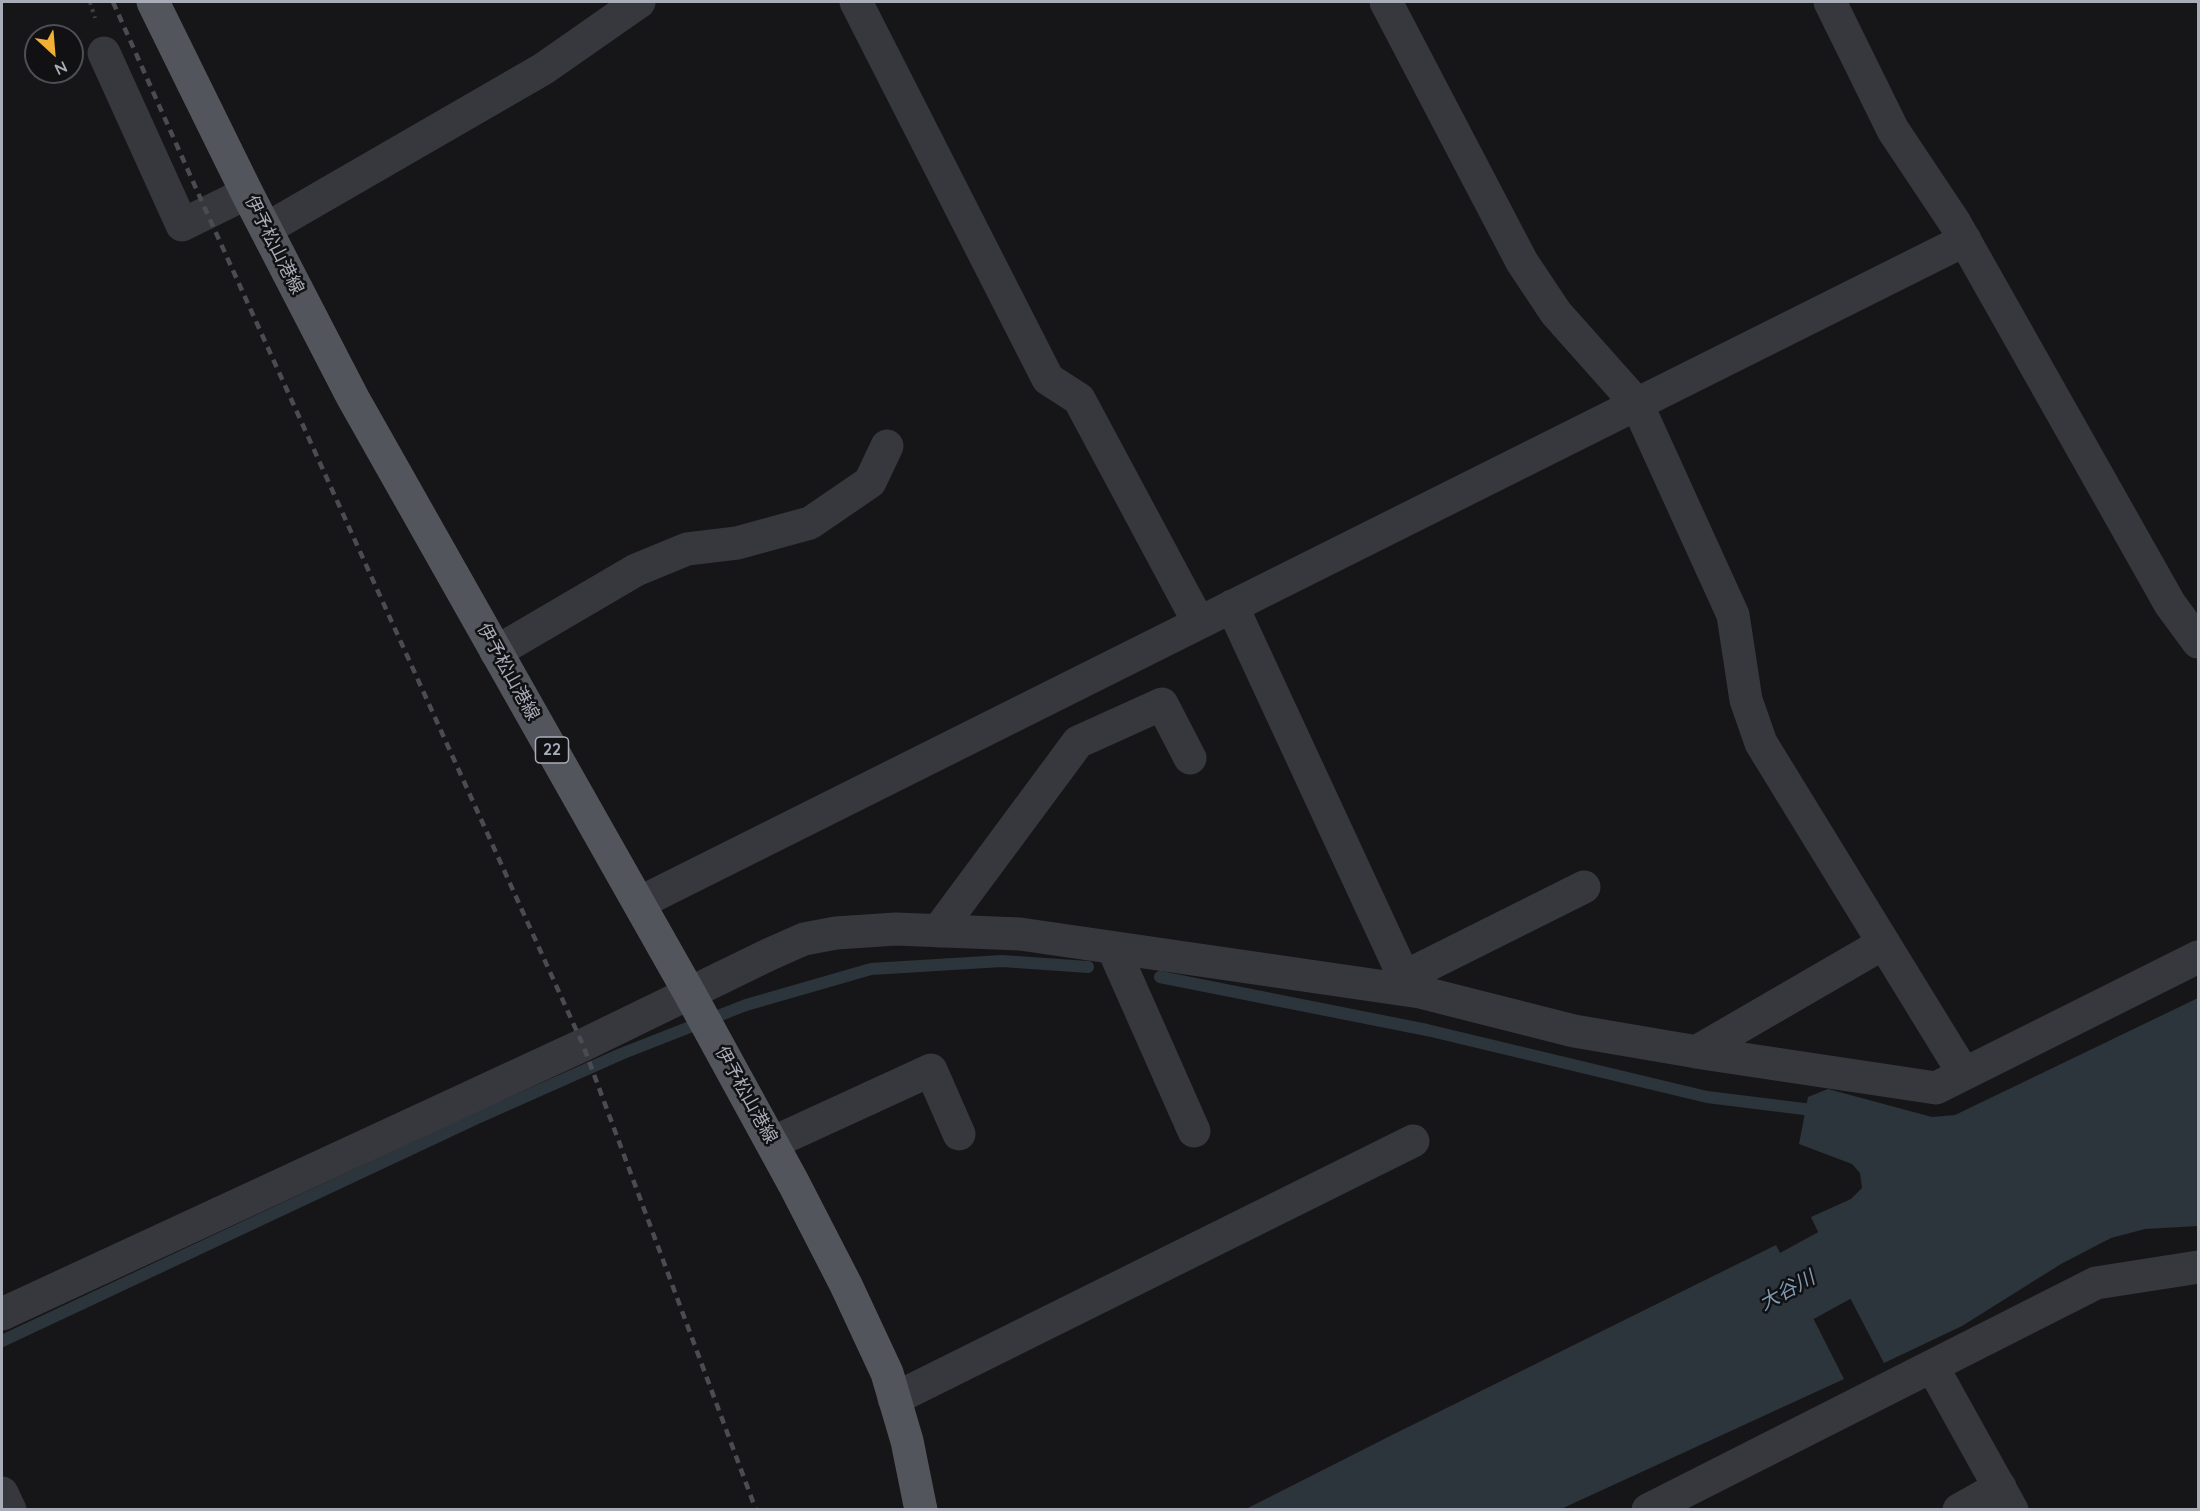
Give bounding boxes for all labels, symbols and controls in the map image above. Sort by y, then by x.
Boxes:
north arrow [24,24,84,84]
text: N [51,57,71,80]
street label: 伊予松山港線 [240,192,308,298]
street label: 伊予松山港線 [472,620,544,724]
road number: 22 [536,737,568,763]
street label: 伊予松山港線 [710,1043,782,1147]
water label: 大谷川 [1755,1266,1819,1316]

